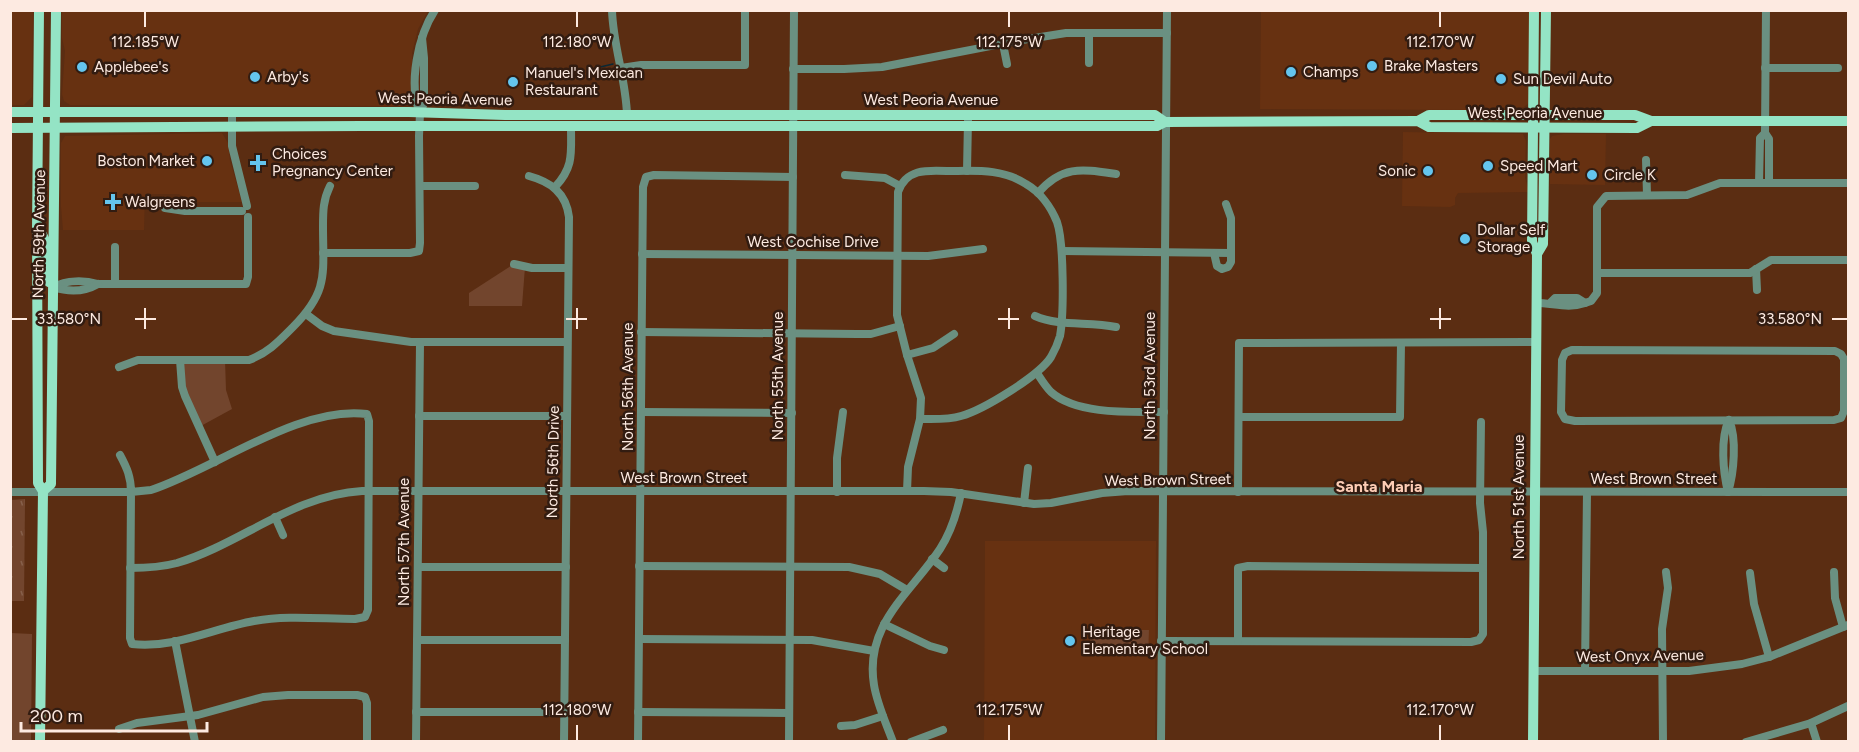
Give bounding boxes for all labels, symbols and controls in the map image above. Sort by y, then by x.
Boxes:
text: 112.185°W [111,33,180,51]
text: 112.180°W [543,33,612,51]
text: 112.175°W [976,33,1043,51]
text: 112.170°W [1406,33,1474,51]
place label: Brake Masters [1384,57,1478,75]
place label: Applebee's [94,58,169,76]
marker: Brake Masters [1365,59,1379,73]
marker: Applebee's [75,60,89,74]
place label: Champs [1303,63,1358,81]
place label: Manuel's Mexican Restaurant [525,64,643,99]
marker: Champs [1284,65,1298,79]
place label: Arby's [267,68,309,86]
marker: Arby's [248,70,262,84]
place label: Sun Devil Auto [1513,70,1612,88]
marker: Sun Devil Auto [1494,72,1508,86]
marker: Manuel's Mexican Restaurant [506,75,520,89]
street label: West Peoria Avenue [378,89,512,109]
street label: West Peoria Avenue [864,91,998,109]
street label: West Peoria Avenue [1468,104,1602,122]
place label: Choices Pregnancy Center [272,145,393,180]
place label: Boston Market [97,152,195,170]
marker: Boston Market [200,154,214,168]
marker: Choices Pregnancy Center [249,154,267,172]
place label: Speed Mart [1500,157,1578,175]
marker: Speed Mart [1481,159,1495,173]
place label: Sonic [1378,162,1416,180]
marker: Sonic [1421,164,1435,178]
place label: Circle K [1604,166,1657,184]
marker: Circle K [1585,168,1599,182]
street label: North 59th Avenue [29,169,49,299]
place label: Walgreens [125,193,195,211]
marker: Walgreens [106,195,120,209]
place label: Dollar Self Storage [1477,221,1546,256]
marker: Dollar Self Storage [1458,232,1472,246]
street label: West Cochise Drive [747,233,879,251]
text: 33.580°N [37,310,101,328]
text: 33.580°N [1758,310,1822,328]
street label: North 55th Avenue [769,312,787,440]
street label: North 53rd Avenue [1141,312,1159,440]
street label: North 56th Avenue [619,323,637,451]
street label: North 56th Drive [543,406,563,518]
street label: North 51st Avenue [1510,434,1528,560]
street label: West Brown Street [621,469,748,487]
street label: West Brown Street [1104,470,1232,490]
street label: West Brown Street [1591,470,1718,488]
district label: Santa Maria [1336,477,1422,496]
street label: North 57th Avenue [395,478,413,606]
place label: Heritage Elementary School [1082,623,1208,658]
marker: Heritage Elementary School [1063,634,1077,648]
street label: West Onyx Avenue [1576,646,1704,666]
scale bar [21,695,207,733]
text: 112.180°W [543,701,612,719]
text: 112.175°W [976,701,1043,719]
text: 112.170°W [1406,701,1474,719]
text: 200 m [30,705,83,727]

